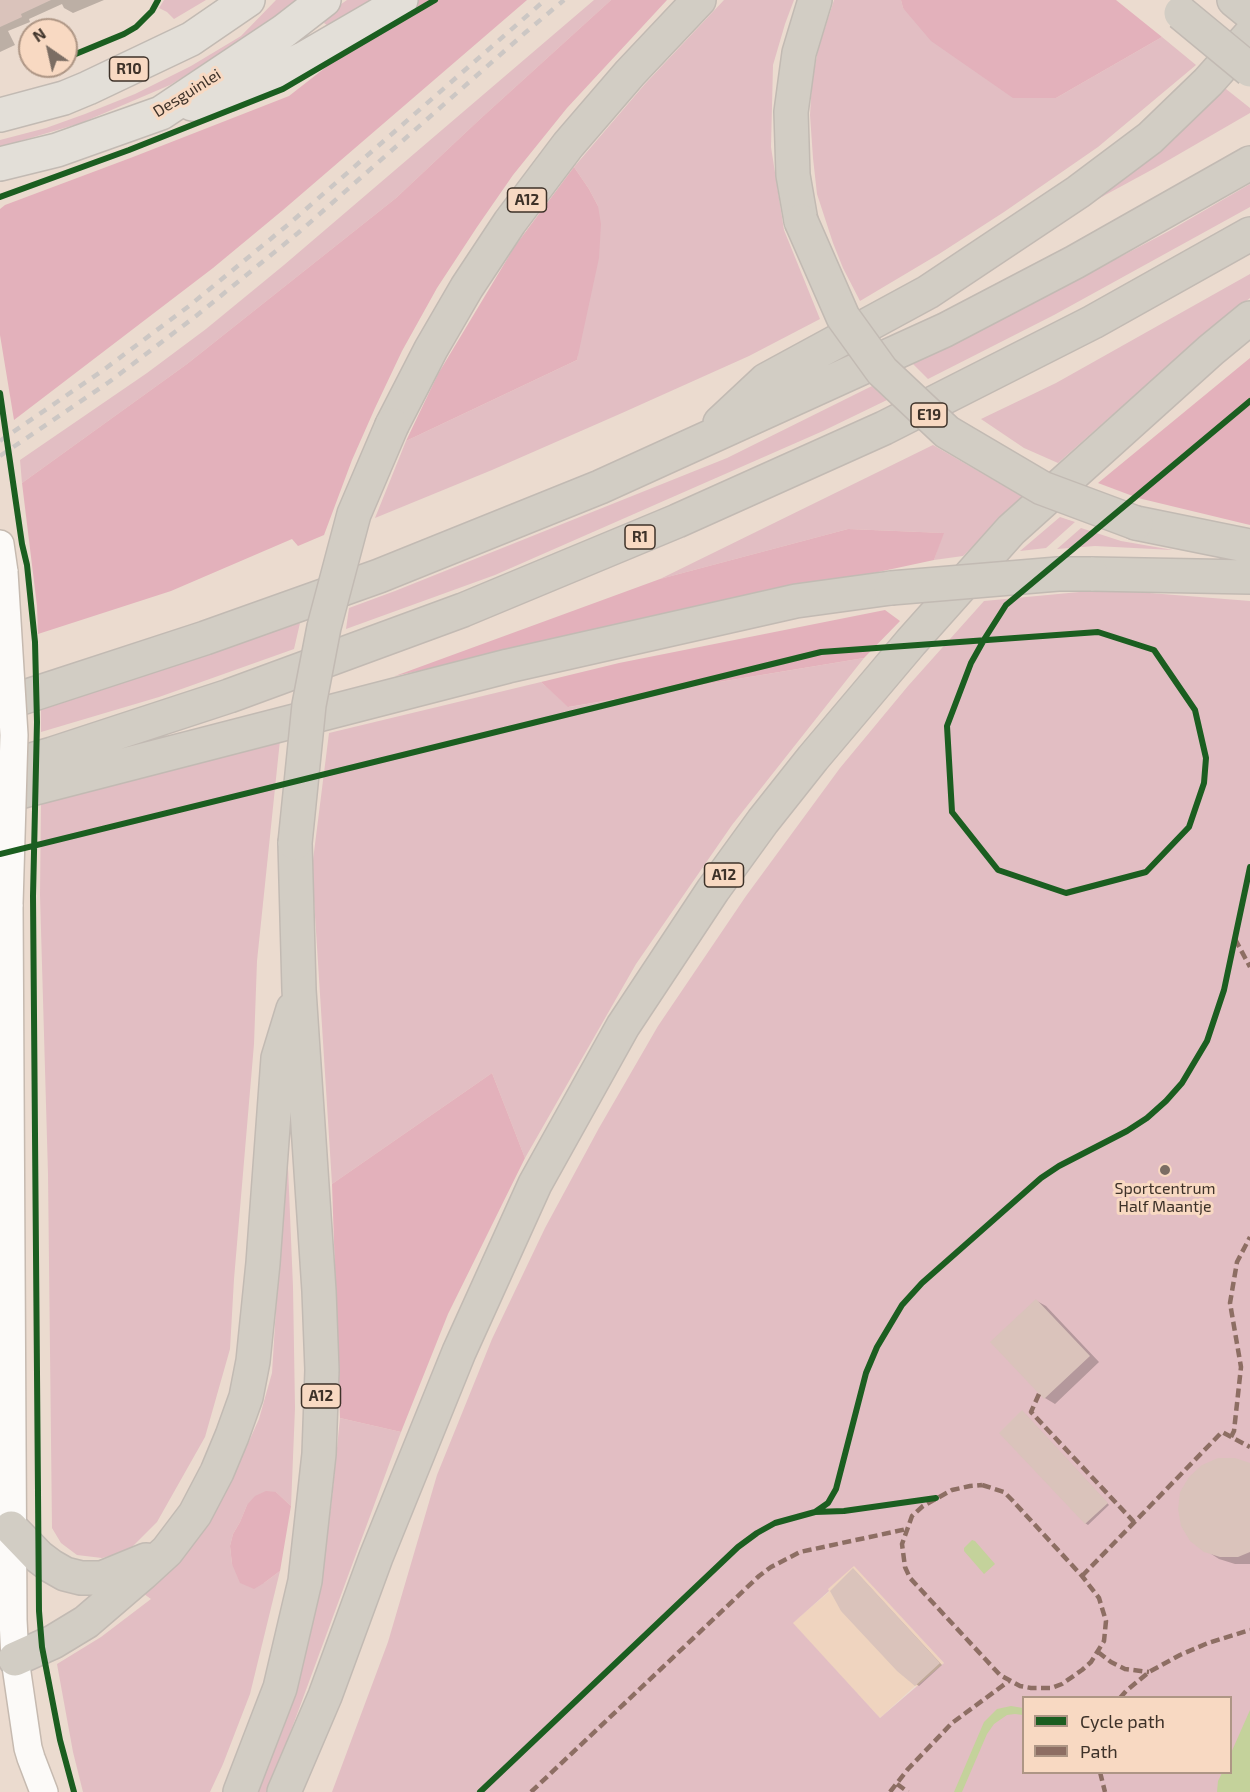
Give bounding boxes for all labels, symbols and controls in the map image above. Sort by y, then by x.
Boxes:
north arrow [18,18,78,78]
text: N [29,23,49,45]
road number: R10 [110,57,148,81]
street label: Desguinlei [150,65,224,121]
road number: A12 [508,188,546,212]
road number: E19 [911,403,947,427]
road number: R1 [625,525,655,549]
road number: A12 [704,863,744,887]
marker: Sportcentrum Half Maantje [1158,1163,1172,1177]
place label: Sportcentrum Half Maantje [1114,1179,1216,1217]
road number: A12 [302,1384,340,1408]
legend [1022,1696,1232,1774]
text: Cycle path [1080,1710,1165,1732]
text: Path [1080,1740,1118,1762]

